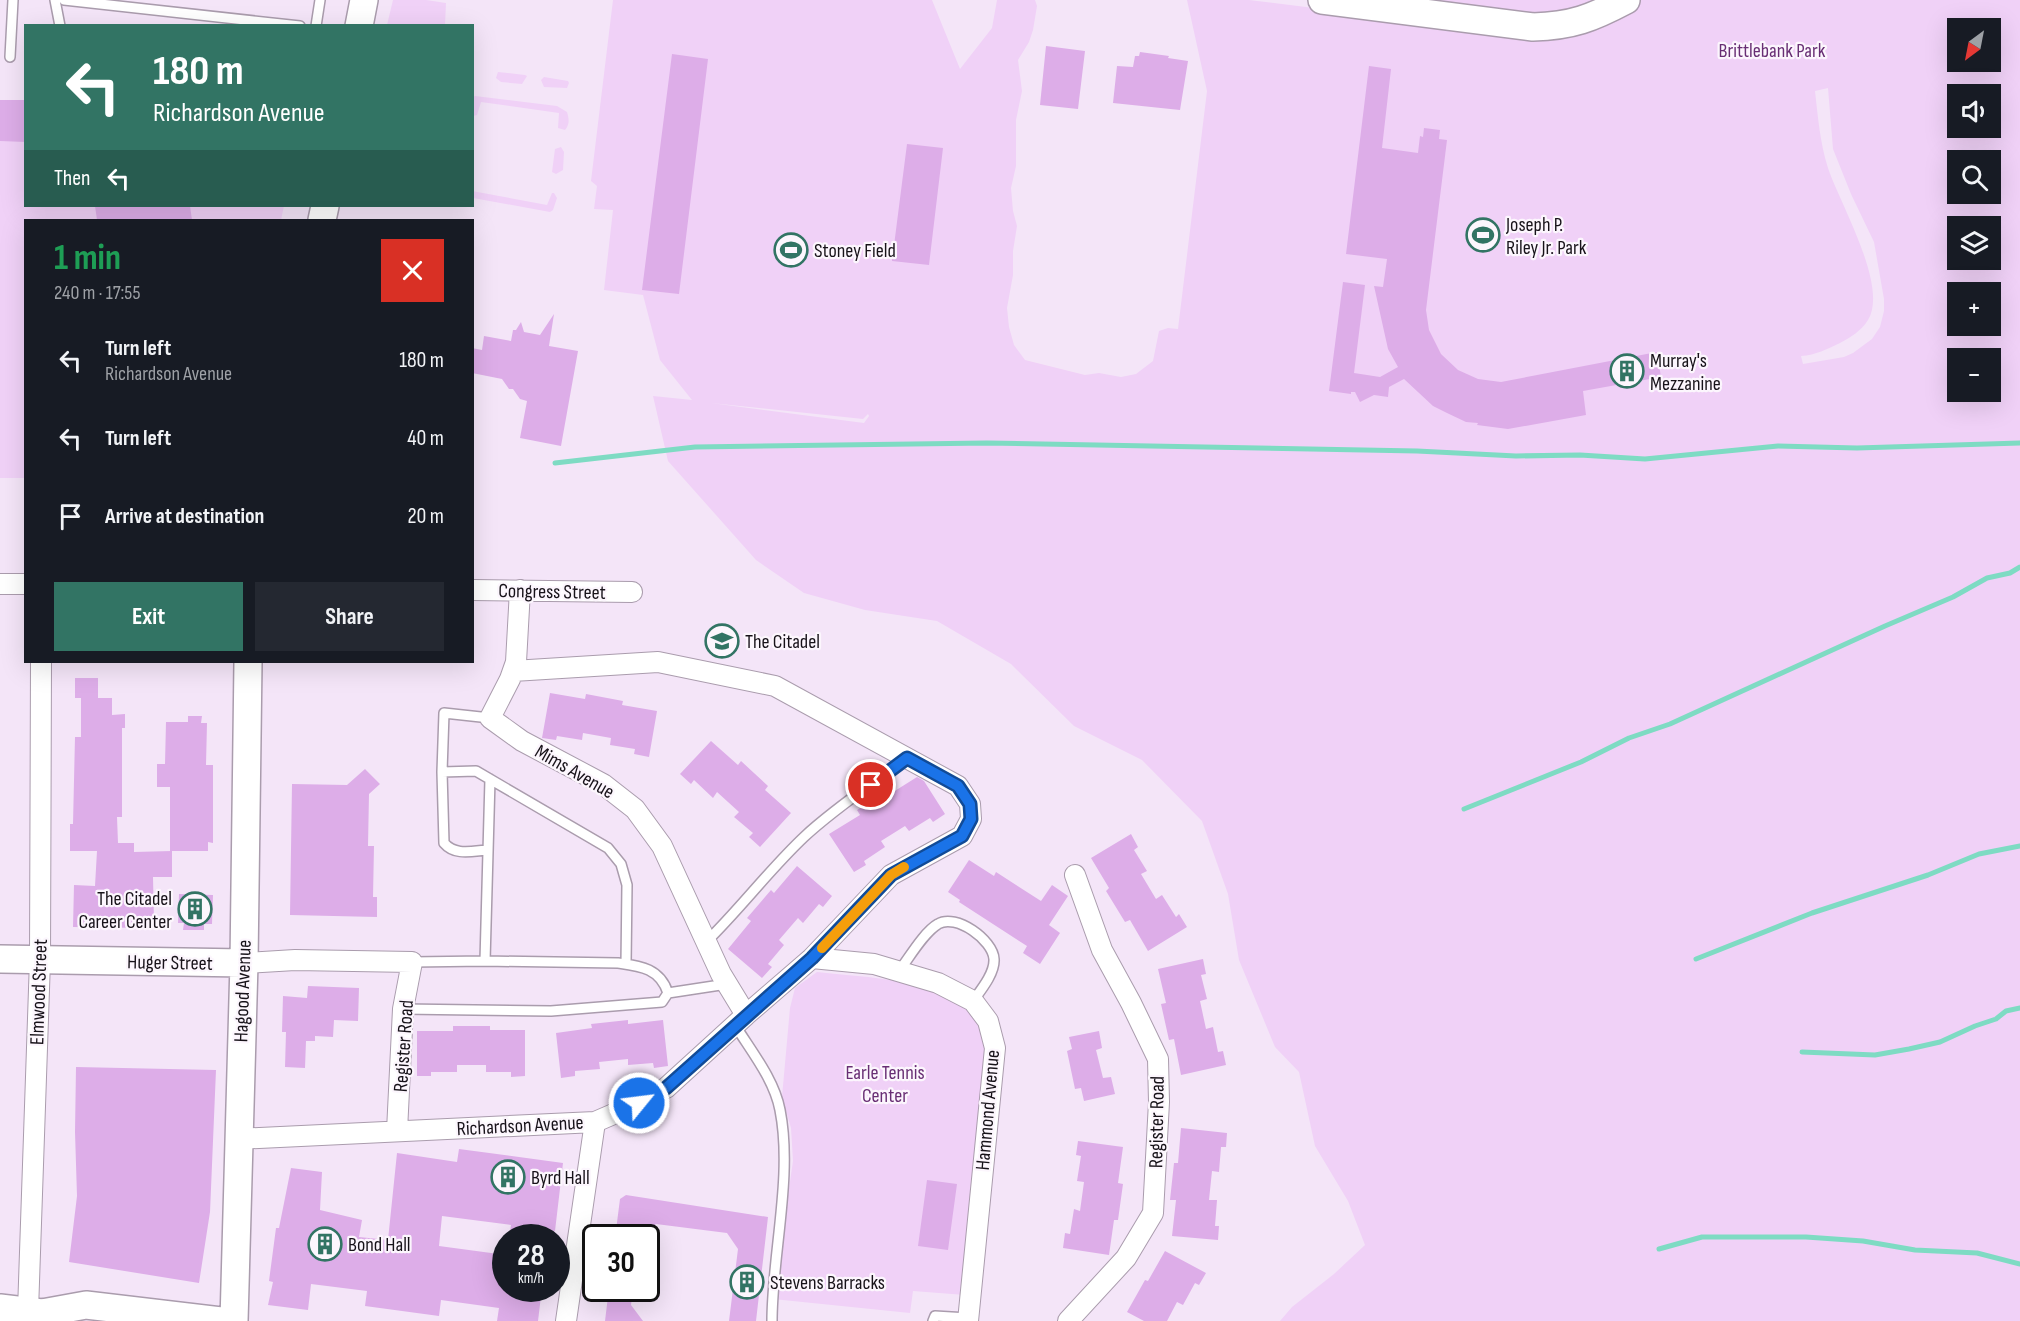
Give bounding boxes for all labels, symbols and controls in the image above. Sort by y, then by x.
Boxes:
north arrow [1947,18,2001,72]
map controls [1947,18,2001,402]
park label: Brittlebank Park [1719,39,1826,63]
text: 180 m [153,46,244,97]
icon: left [54,48,132,126]
button: sound [1947,84,2001,138]
text: Richardson Avenue [153,97,325,129]
button: search [1947,150,2001,204]
icon: left [102,162,135,195]
text: Then [54,165,90,192]
place label: Joseph P. Riley Jr. Park [1505,213,1587,260]
button: layers [1947,216,2001,270]
sports icon: Joseph P. Riley Jr. Park [1465,217,1501,253]
sports icon: Stoney Field [773,232,809,268]
text: 1 min [54,237,121,280]
button: close [381,239,444,302]
place label: Stoney Field [814,239,896,263]
text: 240 m · 17:55 [54,281,140,305]
button: + [1947,282,2001,336]
text: Turn left [105,335,171,362]
icon: left [54,344,87,377]
text: 180 m [399,347,444,374]
button: − [1947,348,2001,402]
place label: Murray's Mezzanine [1650,349,1721,396]
building icon: Murray's Mezzanine [1609,353,1645,389]
text: Richardson Avenue [105,362,232,386]
icon: left [54,422,87,455]
text: Turn left [105,425,171,452]
text: 40 m [407,425,444,452]
icon: arrive [54,500,87,533]
text: Arrive at destination [105,503,264,530]
text: 20 m [408,503,444,530]
street label: Congress Street [498,579,606,605]
button: Exit [54,582,243,651]
button: Share [255,582,444,651]
school or university icon: The Citadel [704,623,740,659]
place label: The Citadel [745,630,820,654]
street label: Mims Avenue [531,740,618,804]
pin [845,759,896,810]
icon: arrive [854,768,887,801]
place label: The Citadel Career Center [79,887,172,934]
building icon: The Citadel Career Center [177,891,213,927]
street label: Elmwood Street [25,939,53,1046]
street label: Hagood Avenue [229,939,257,1043]
street label: Huger Street [127,950,213,976]
street label: Register Road [389,999,419,1093]
street label: Hammond Avenue [971,1049,1005,1171]
park label: Earle Tennis Center [845,1061,925,1108]
position arrow [607,1071,671,1135]
street label: Register Road [1144,1076,1170,1168]
street label: Richardson Avenue [456,1111,584,1141]
building icon: Byrd Hall [490,1159,526,1195]
place label: Byrd Hall [531,1166,590,1190]
speed limit sign: 30 [582,1224,660,1302]
building icon: Bond Hall [307,1226,343,1262]
place label: Bond Hall [348,1233,411,1257]
text: 28 [517,1238,545,1274]
building icon: Stevens Barracks [729,1264,765,1300]
text: km/h [518,1269,544,1288]
place label: Stevens Barracks [770,1271,885,1295]

